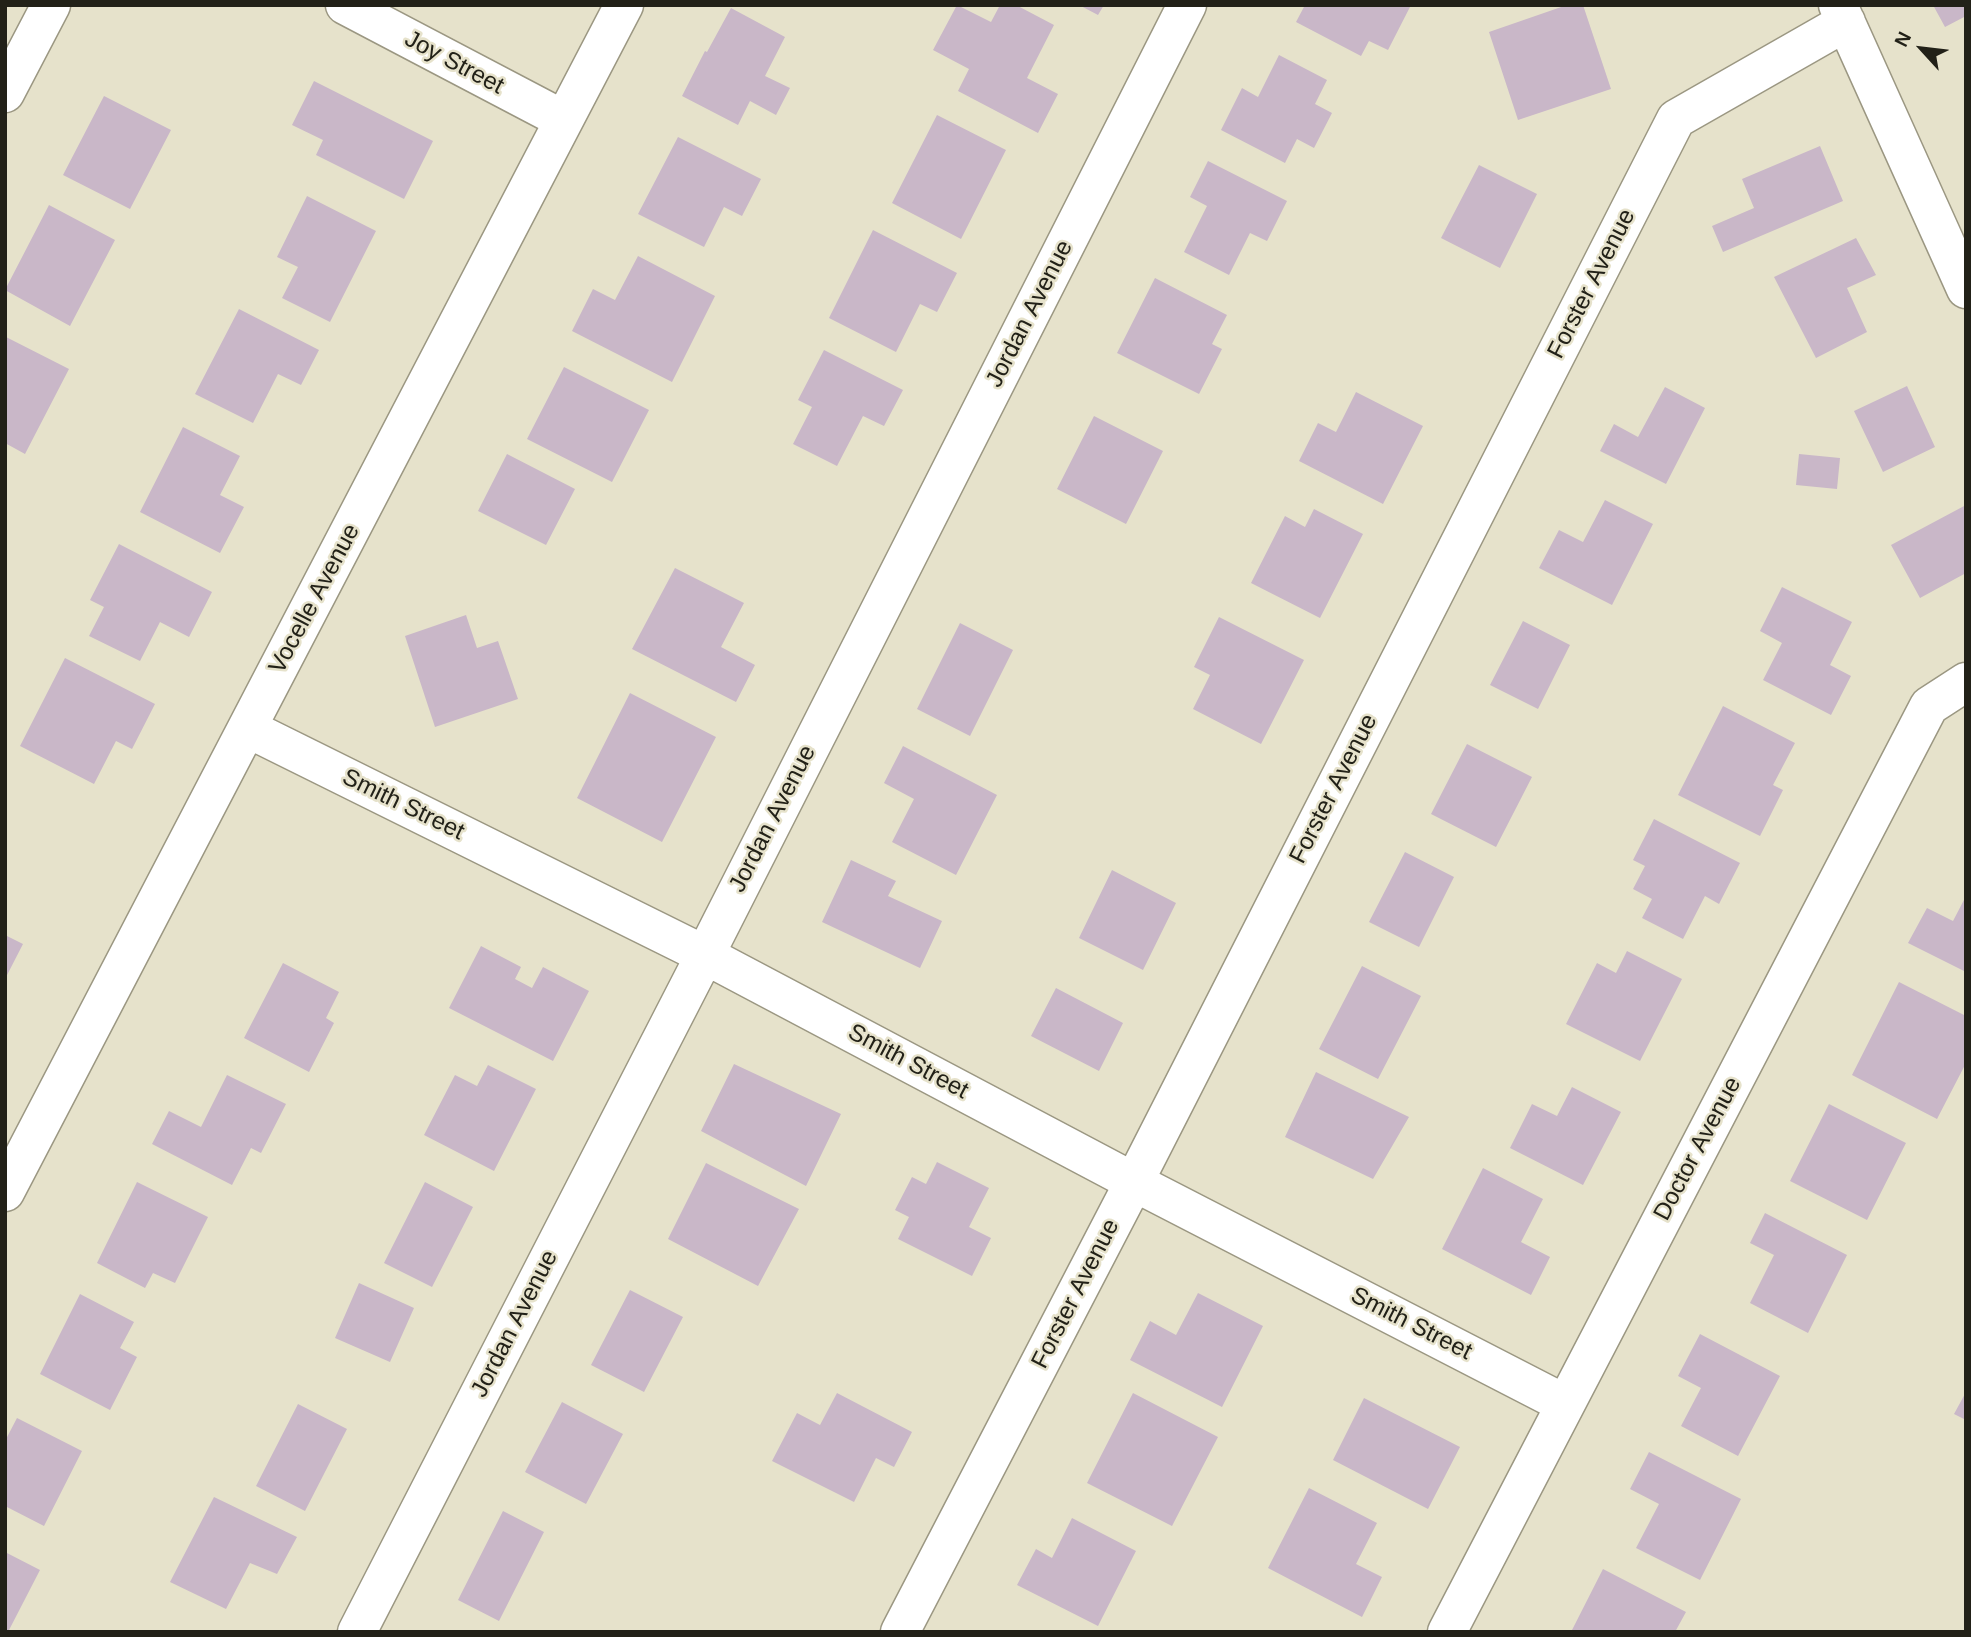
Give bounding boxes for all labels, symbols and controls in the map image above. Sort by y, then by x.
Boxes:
north arrow [1887,14,1957,84]
street label: Joy Street [400,25,508,101]
text: N [1890,28,1915,50]
street label: Forster Avenue [1542,205,1642,363]
street label: Jordan Avenue [981,236,1079,392]
street label: Vocelle Avenue [264,519,366,679]
street label: Forster Avenue [1284,710,1384,868]
street label: Jordan Avenue [724,741,822,897]
street label: Smith Street [337,763,469,847]
street label: Smith Street [843,1018,973,1106]
street label: Doctor Avenue [1648,1072,1748,1226]
street label: Forster Avenue [1026,1215,1126,1373]
street label: Jordan Avenue [466,1246,564,1402]
street label: Smith Street [1346,1281,1476,1367]

